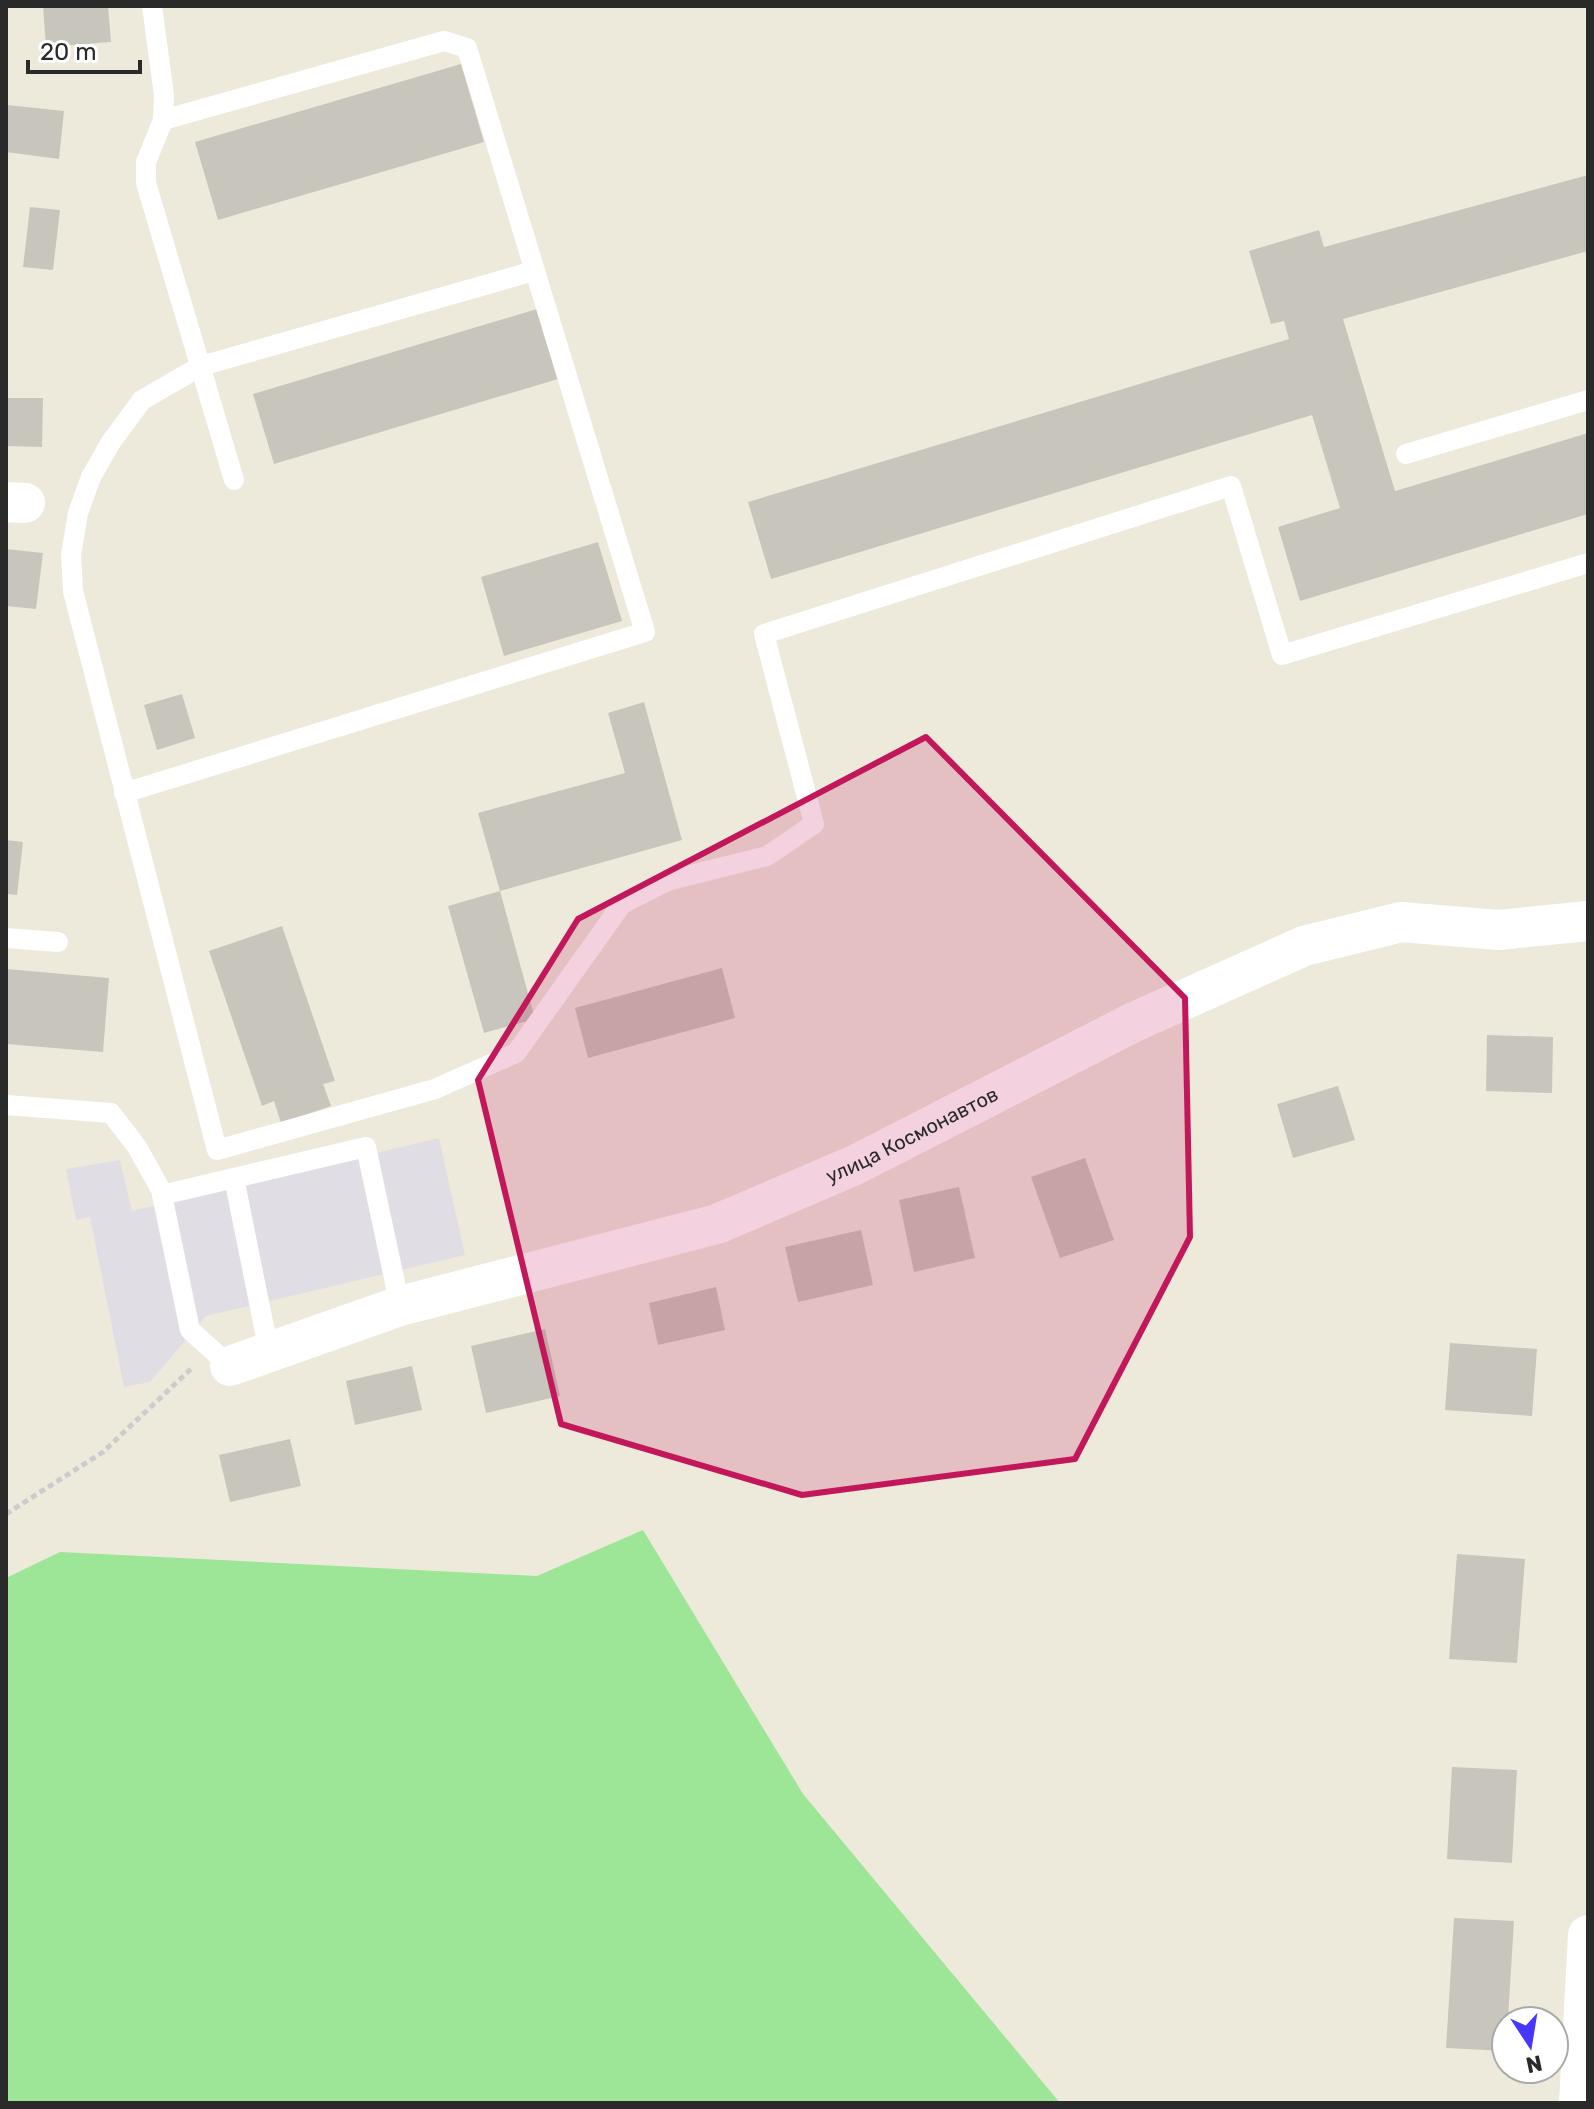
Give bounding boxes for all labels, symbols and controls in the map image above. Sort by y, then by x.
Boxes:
scale bar [28,24,140,74]
text: 20 m [40,38,97,66]
street label: улица Космонавтов [822,1082,1002,1188]
north arrow [1490,2005,1570,2085]
text: N [1524,2049,1545,2079]

